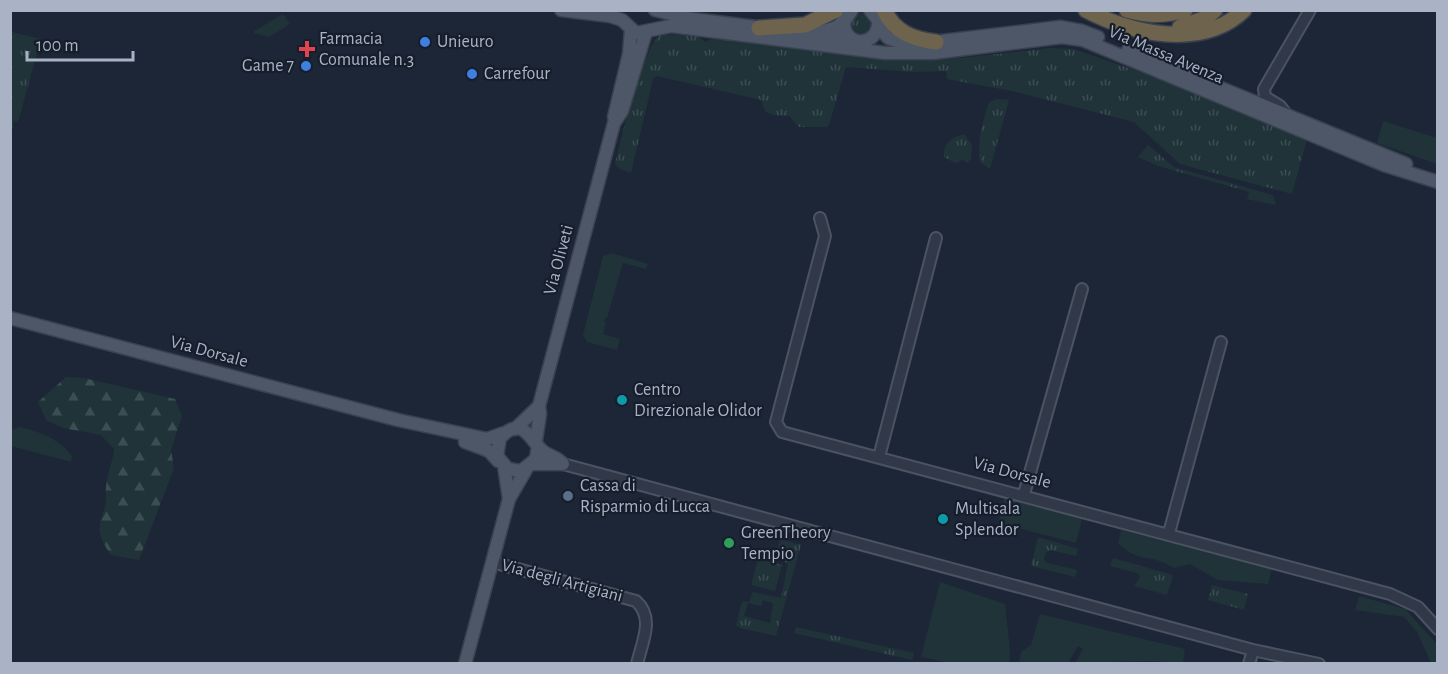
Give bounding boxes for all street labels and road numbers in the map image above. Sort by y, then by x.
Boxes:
street label: Via Massa Avenza [1106,23,1226,87]
street label: Via Oliveti [541,223,577,297]
street label: Via Dorsale [168,333,250,371]
street label: Via Dorsale [971,454,1053,492]
street label: Via degli Artigiani [499,556,625,606]

